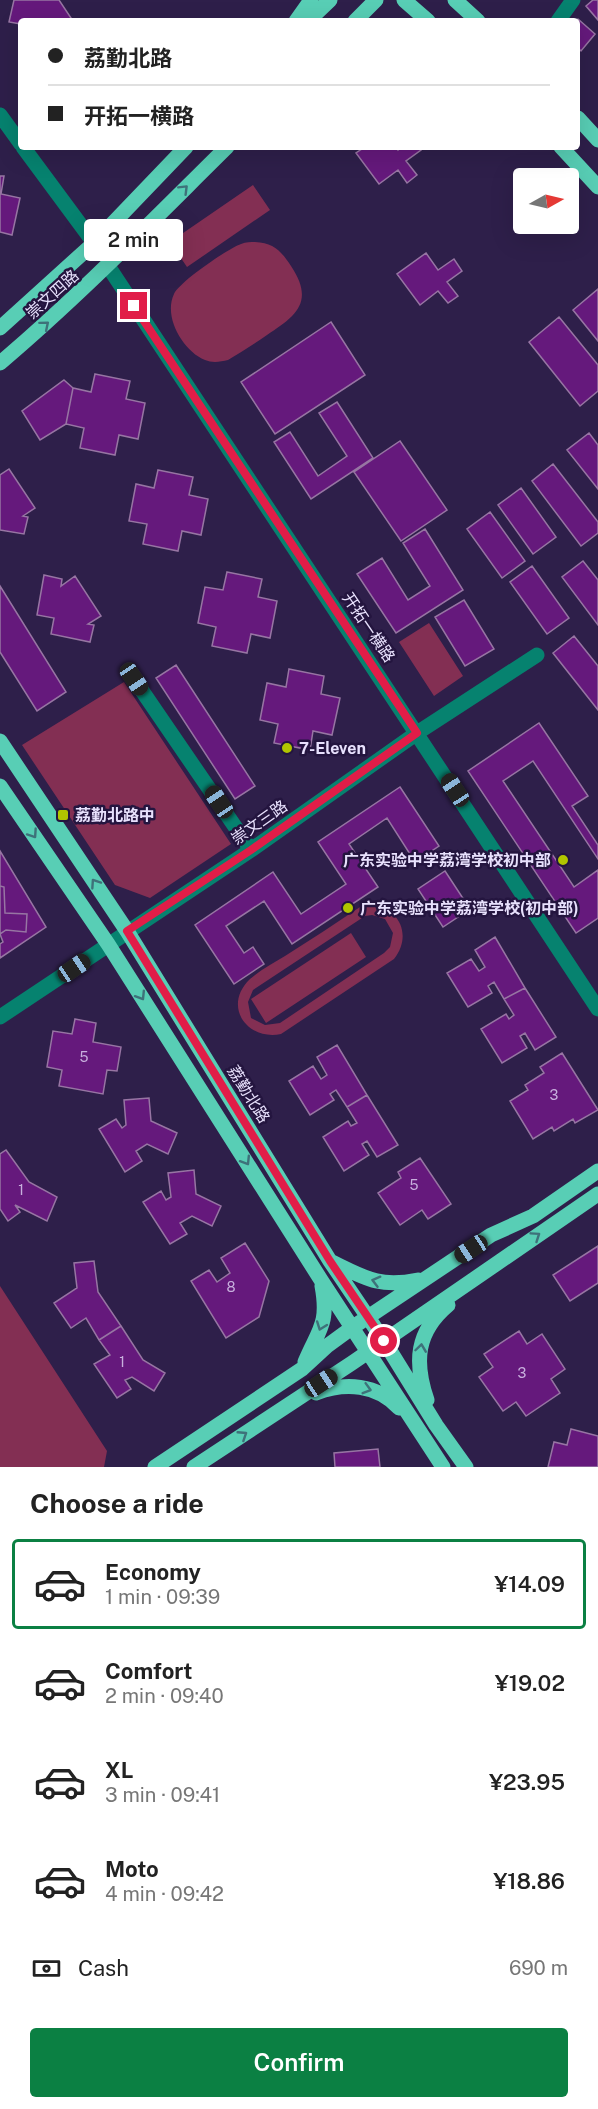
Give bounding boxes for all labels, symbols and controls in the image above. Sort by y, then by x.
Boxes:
text: 荔勤北路 [84,45,172,71]
text: 开拓一横路 [84,103,194,129]
north arrow [513,168,579,234]
map controls [513,168,579,234]
one-way arrow [177,186,188,197]
callout: 2 min [84,219,184,261]
text: 2 min [108,228,159,252]
street label: 崇文四路 [22,266,82,323]
route end [120,292,147,319]
one-way arrow [38,322,49,333]
street label: 开拓一横路 [338,589,399,666]
car [116,659,152,699]
place label: 7-Eleven [299,739,366,758]
marker: 7-Eleven [280,741,294,755]
car [438,770,472,810]
car [201,782,237,822]
street label: 崇文三路 [228,796,291,849]
place label: 荔勤北路中 [75,806,155,825]
marker: 荔勤北路中 [56,808,70,822]
one-way arrow [26,827,37,838]
place label: 广东实验中学荔湾学校初中部 [343,851,551,870]
marker: 广东实验中学荔湾学校初中部 [556,853,570,867]
one-way arrow [91,878,102,889]
place label: 广东实验中学荔湾学校(初中部) [360,899,579,918]
marker: 广东实验中学荔湾学校(初中部) [341,901,355,915]
car [54,950,94,986]
one-way arrow [134,990,146,1000]
house number: 5 [80,1049,89,1065]
street label: 荔勤北路 [224,1062,274,1126]
house number: 3 [550,1087,559,1103]
one-way arrow [238,1155,250,1165]
house number: 5 [410,1177,419,1193]
house number: 1 [18,1182,24,1198]
car [451,1232,491,1266]
one-way arrow [530,1232,541,1243]
one-way arrow [371,1276,382,1288]
house number: 8 [226,1279,236,1295]
one-way arrow [316,1320,328,1331]
route start [370,1327,397,1354]
one-way arrow [414,1344,427,1353]
house number: 1 [119,1354,125,1370]
house number: 3 [518,1365,527,1381]
car [301,1366,341,1400]
one-way arrow [361,1382,372,1394]
one-way arrow [236,1431,247,1442]
text: Choose a ride [30,1487,204,1519]
icon: car [33,1557,87,1611]
text: Economy [105,1559,201,1585]
text: ¥14.09 [494,1571,565,1597]
text: 1 min · 09:39 [105,1585,220,1609]
icon: car [33,1656,87,1710]
text: Comfort [105,1658,192,1684]
text: ¥19.02 [495,1670,565,1696]
text: 2 min · 09:40 [105,1684,224,1708]
icon: car [33,1755,87,1809]
text: XL [105,1757,133,1783]
text: ¥23.95 [489,1769,565,1795]
text: 3 min · 09:41 [105,1783,220,1807]
icon: car [33,1854,87,1908]
text: Moto [105,1856,159,1882]
text: ¥18.86 [493,1868,565,1894]
text: 4 min · 09:42 [105,1882,224,1906]
icon: cash [30,1952,63,1985]
text: Cash [78,1955,129,1981]
text: 690 m [509,1956,568,1980]
button: Confirm [30,2028,568,2097]

